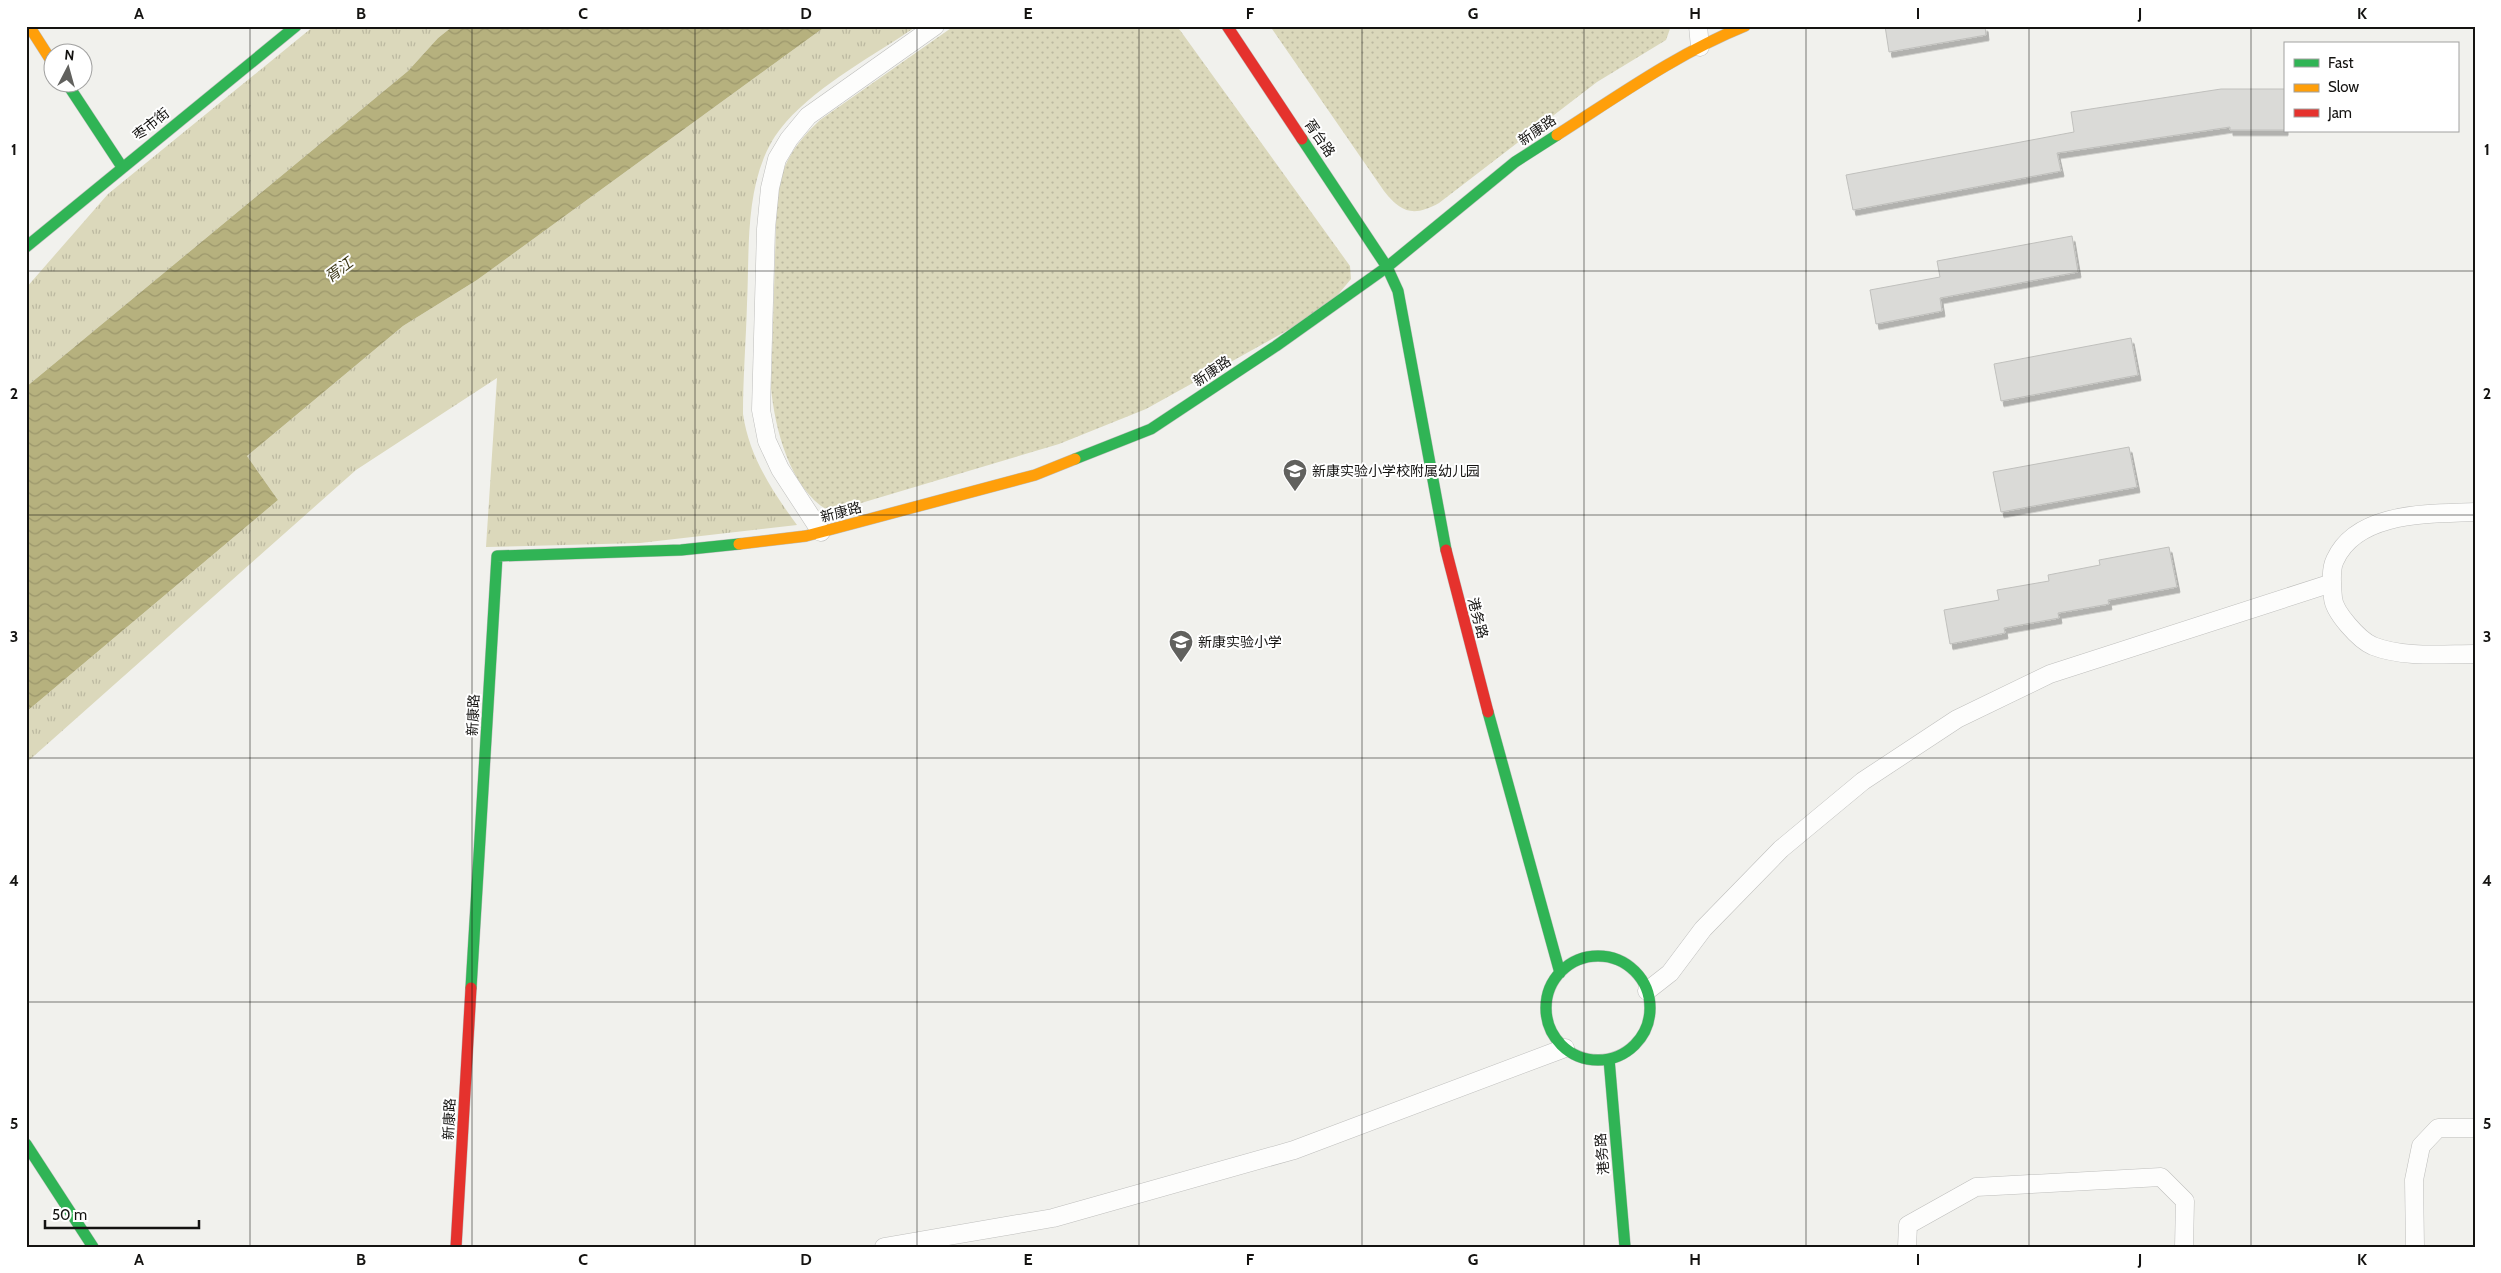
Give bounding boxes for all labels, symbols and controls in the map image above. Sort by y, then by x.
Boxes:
text: A [134,4,144,23]
text: B [356,4,366,23]
text: C [578,4,588,23]
text: D [800,4,812,23]
text: E [1023,4,1033,23]
text: F [1246,4,1255,23]
text: G [1468,4,1478,23]
text: H [1689,4,1701,23]
text: I [1916,4,1920,23]
text: J [2137,4,2142,23]
text: K [2357,4,2367,23]
north arrow [42,42,92,92]
legend [2284,42,2458,132]
text: N [63,46,75,65]
text: Fast [2328,54,2353,72]
text: Slow [2328,78,2359,96]
street label: 枣市街 [129,104,173,144]
text: Jam [2327,104,2352,122]
street label: 新康路 [1515,111,1559,149]
street label: 胥台路 [1301,116,1339,160]
text: 1 [11,140,17,159]
text: 1 [2484,140,2490,159]
water label: 胥江 [322,253,358,286]
street label: 新康路 [1190,352,1234,390]
text: 2 [10,384,18,403]
text: 2 [2483,384,2491,403]
school or university icon: 新康实验小学校附属幼儿园 [1282,458,1308,492]
place label: 新康实验小学校附属幼儿园 [1312,462,1480,480]
street label: 新康路 [818,498,864,526]
street label: 港务路 [1464,595,1492,641]
text: 3 [10,627,18,646]
text: 3 [2483,627,2491,646]
school or university icon: 新康实验小学 [1168,629,1194,663]
place label: 新康实验小学 [1198,633,1282,651]
street label: 新康路 [463,694,483,736]
text: 4 [9,871,19,890]
text: 4 [2482,871,2492,890]
street label: 新康路 [439,1098,459,1140]
text: 5 [10,1114,18,1133]
text: 5 [2483,1114,2491,1133]
street label: 港务路 [1591,1132,1613,1176]
scale bar [45,1198,199,1230]
text: 50 m [52,1206,87,1224]
text: A [134,1250,144,1269]
text: B [356,1250,366,1269]
text: C [578,1250,588,1269]
text: D [800,1250,812,1269]
text: E [1023,1250,1033,1269]
text: F [1246,1250,1255,1269]
text: G [1468,1250,1478,1269]
text: H [1689,1250,1701,1269]
text: I [1916,1250,1920,1269]
text: J [2137,1250,2142,1269]
text: K [2357,1250,2367,1269]

